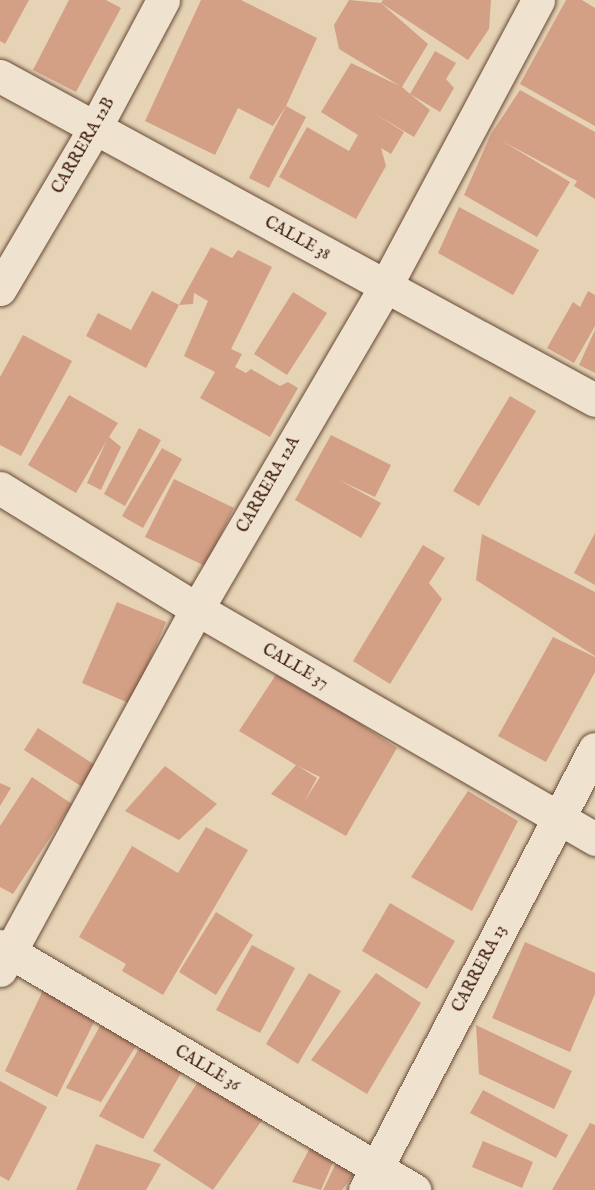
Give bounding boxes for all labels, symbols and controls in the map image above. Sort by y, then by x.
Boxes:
street label: CARRERA 12B [49,94,119,198]
street label: CALLE 38 [261,213,333,265]
street label: CARRERA 12A [234,433,304,537]
street label: CALLE 37 [259,640,331,694]
street label: CARRERA 13 [449,922,511,1016]
street label: CALLE 36 [171,1042,243,1096]

